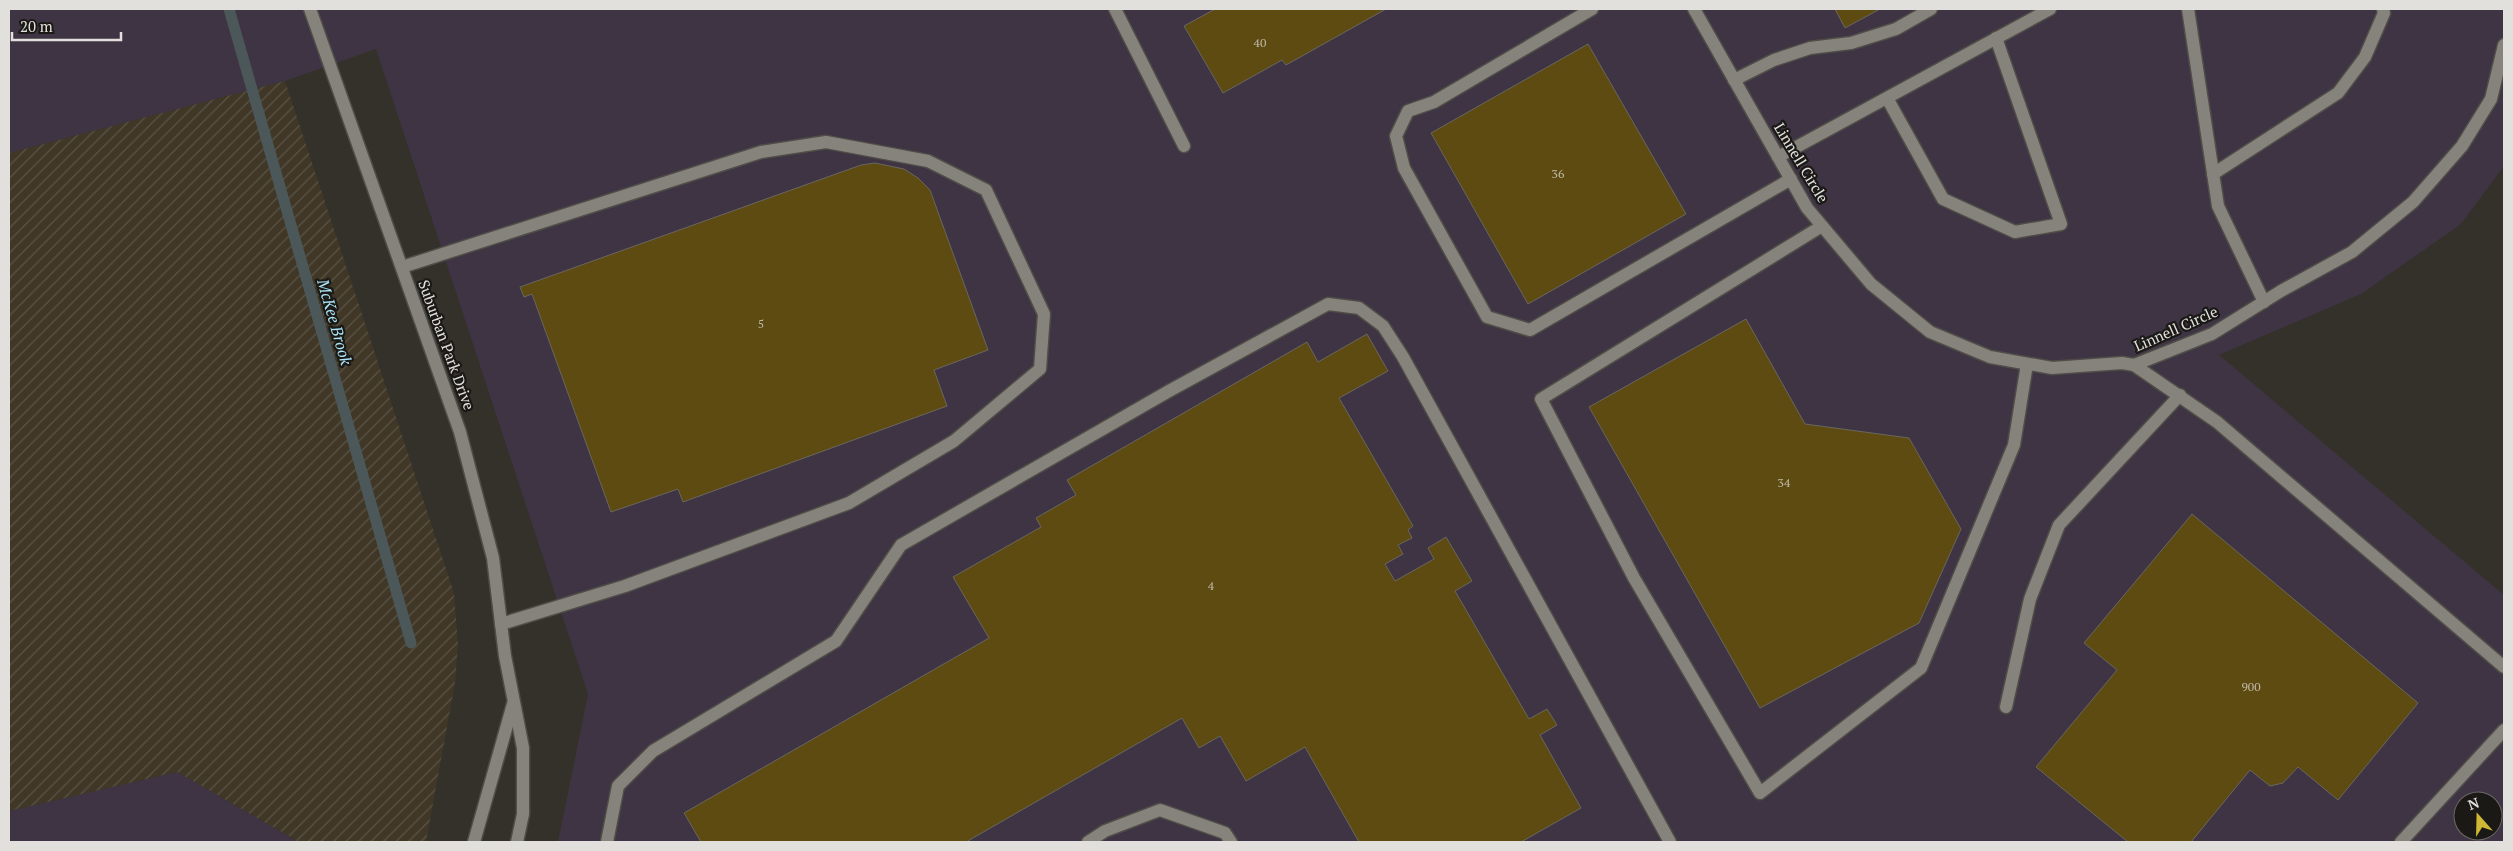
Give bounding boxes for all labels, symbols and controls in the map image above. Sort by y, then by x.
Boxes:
scale bar [12,10,121,42]
text: 20 m [20,16,53,36]
house number: 40 [1254,35,1266,50]
street label: Linnell Circle [1770,119,1834,206]
house number: 36 [1552,166,1565,181]
water label: McKee Brook [312,275,358,368]
street label: Suburban Park Drive [414,277,480,412]
street label: Linnell Circle [2131,301,2221,355]
house number: 5 [758,316,764,331]
house number: 34 [1778,475,1791,490]
house number: 4 [1208,578,1215,593]
house number: 900 [2241,679,2261,694]
north arrow [2453,791,2503,841]
text: N [2465,792,2482,814]

